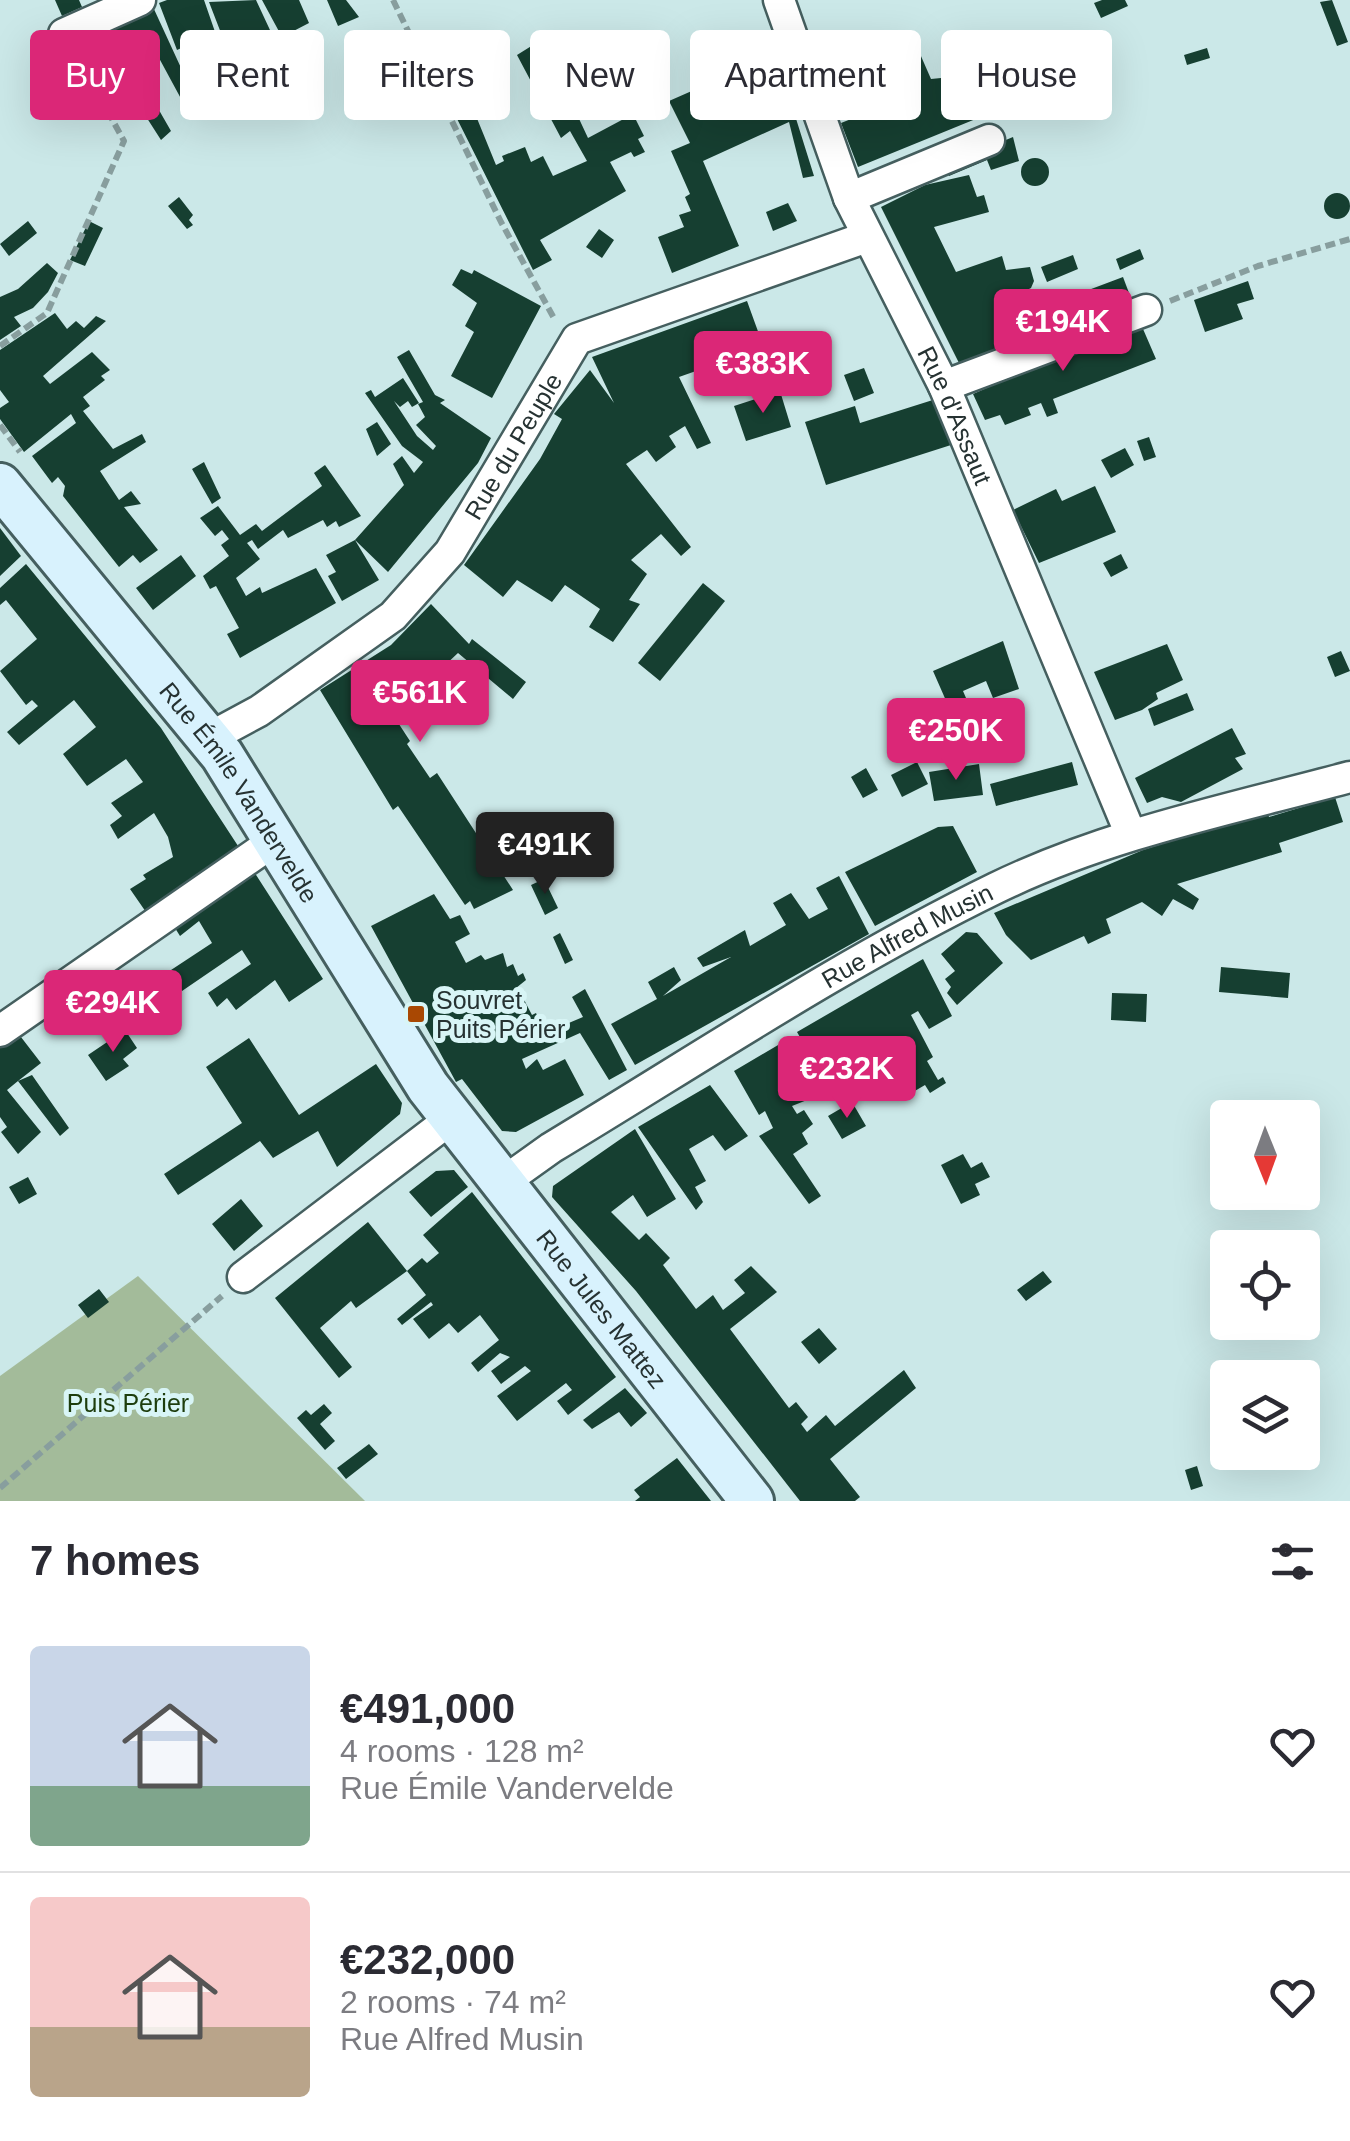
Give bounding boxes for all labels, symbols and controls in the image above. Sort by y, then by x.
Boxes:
chip: Buy [30,30,160,120]
chip: Rent [180,30,324,120]
chip: Filters [344,30,510,120]
chip: New [530,30,670,120]
chip: Apartment [690,30,921,120]
chip: House [941,30,1112,120]
pin: €194K [993,289,1133,374]
text: €194K [1016,303,1110,339]
pin: €383K [693,331,833,416]
street label: Rue d'Assaut [912,342,997,489]
text: €383K [716,345,810,381]
street label: Rue du Peuple [459,368,567,524]
pin: €561K [350,660,490,745]
text: €561K [373,674,467,710]
street label: Rue Émile Vandervelde [154,677,324,908]
pin: €250K [886,698,1026,783]
text: €250K [909,712,1003,748]
pin: €491K [475,812,615,897]
text: €491K [498,826,592,862]
street label: Rue Alfred Musin [817,878,997,993]
pin: €294K [43,970,183,1055]
text: €294K [66,984,160,1020]
place label: Souvret Puits Périer [436,986,565,1043]
marker: Souvret Puits Périer [405,1003,427,1025]
pin: €232K [777,1036,917,1121]
text: €232K [800,1050,894,1086]
north arrow [1210,1100,1320,1210]
map controls [1210,1100,1320,1470]
street label: Rue Jules Mattez [531,1224,672,1394]
button: locate [1210,1230,1320,1340]
button: layers [1210,1360,1320,1470]
park label: Puis Périer [67,1389,189,1417]
icon: filters [1265,1534,1320,1589]
text: 7 homes [30,1537,200,1584]
text: €491,000 [340,1685,515,1732]
icon: home [110,1686,230,1806]
icon: heart [1265,1719,1320,1774]
text: 4 rooms · 128 m² [340,1733,584,1769]
text: Rue Émile Vandervelde [340,1770,674,1806]
text: €232,000 [340,1936,515,1983]
icon: home [110,1937,230,2057]
icon: heart [1265,1970,1320,2025]
text: 2 rooms · 74 m² [340,1984,566,2020]
text: Rue Alfred Musin [340,2021,584,2057]

